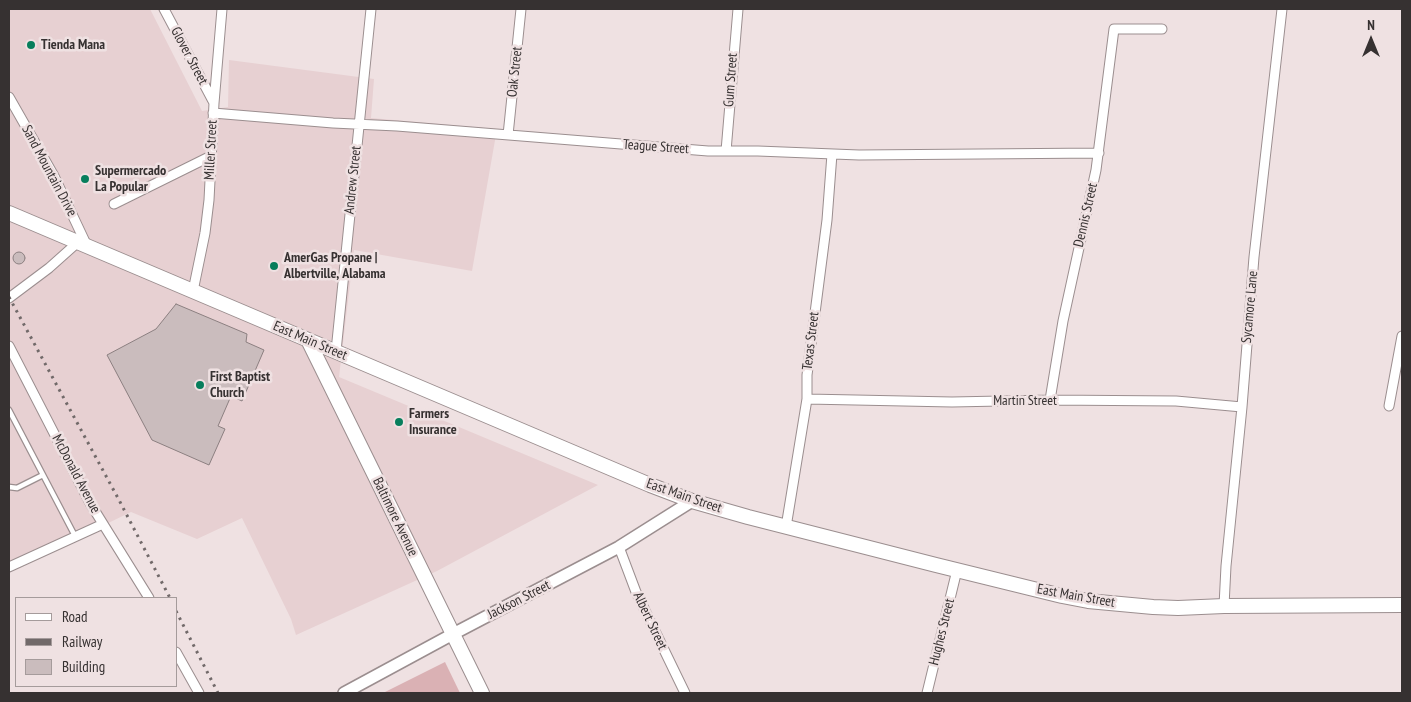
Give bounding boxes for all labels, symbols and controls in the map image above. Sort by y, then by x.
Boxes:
north arrow [1346,15,1396,65]
text: N [1367,16,1375,34]
street label: Glover Street [167,24,211,88]
place label: Tienda Mana [41,37,105,53]
marker: Tienda Mana [25,39,37,51]
street label: Oak Street [504,46,526,98]
street label: Gum Street [721,52,741,108]
street label: Miller Street [201,120,221,180]
street label: Sand Mountain Drive [18,122,80,220]
street label: Teague Street [622,136,690,158]
street label: Andrew Street [341,145,365,215]
place label: Supermercado La Popular [95,163,166,196]
marker: Supermercado La Popular [79,173,91,185]
street label: Dennis Street [1070,181,1102,249]
place label: AmerGas Propane | Albertville, Alabama [284,250,386,282]
marker: AmerGas Propane | Albertville, Alabama [268,260,280,272]
street label: Sycamore Lane [1238,270,1262,344]
street label: Texas Street [799,311,823,371]
street label: East Main Street [270,318,350,364]
place label: First Baptist Church [210,369,270,402]
marker: First Baptist Church [194,379,206,391]
street label: Martin Street [993,393,1057,409]
place label: Farmers Insurance [409,406,457,438]
marker: Farmers Insurance [393,416,405,428]
street label: McDonald Avenue [48,432,104,516]
street label: Baltimore Avenue [369,475,421,559]
street label: East Main Street [644,475,724,517]
street label: Jackson Street [485,577,553,623]
street label: East Main Street [1036,581,1116,611]
street label: Albert Street [629,589,671,653]
legend [15,597,178,687]
street label: Hughes Street [926,597,958,667]
text: Road [62,607,88,626]
text: Railway [62,632,102,651]
text: Building [62,657,105,676]

